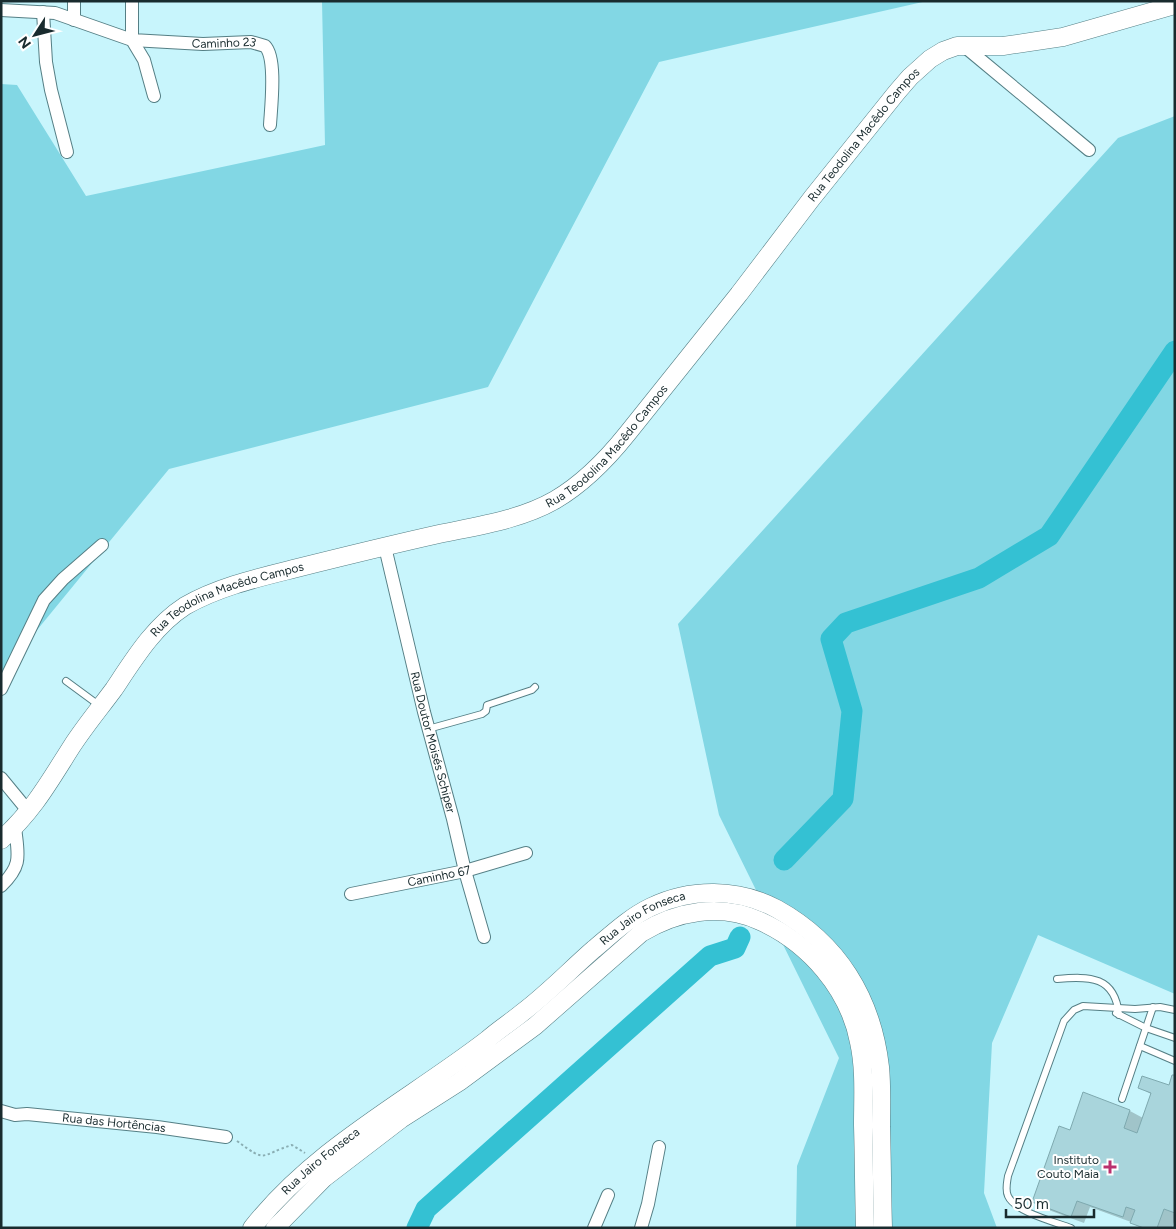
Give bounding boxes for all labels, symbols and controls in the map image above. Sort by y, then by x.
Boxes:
north arrow [10,10,60,60]
text: N [15,33,35,52]
street label: Caminho 23 [191,35,258,51]
street label: Rua Teodolina Macêdo Campos [805,64,923,205]
street label: Rua Teodolina Macêdo Campos [543,382,671,511]
street label: Rua Teodolina Macêdo Campos [147,559,306,640]
street label: Rua Doutor Moisés Schiper [408,670,458,814]
street label: Caminho 67 [406,862,473,889]
street label: Rua Jairo Fonseca [597,889,687,948]
street label: Rua das Hortências [62,1111,167,1135]
street label: Rua Jairo Fonseca [279,1125,362,1198]
place label: Instituto Couto Maia [1037,1153,1099,1181]
marker: Instituto Couto Maia [1103,1160,1117,1174]
scale bar [1006,1186,1094,1218]
text: 50 m [1014,1195,1049,1213]

